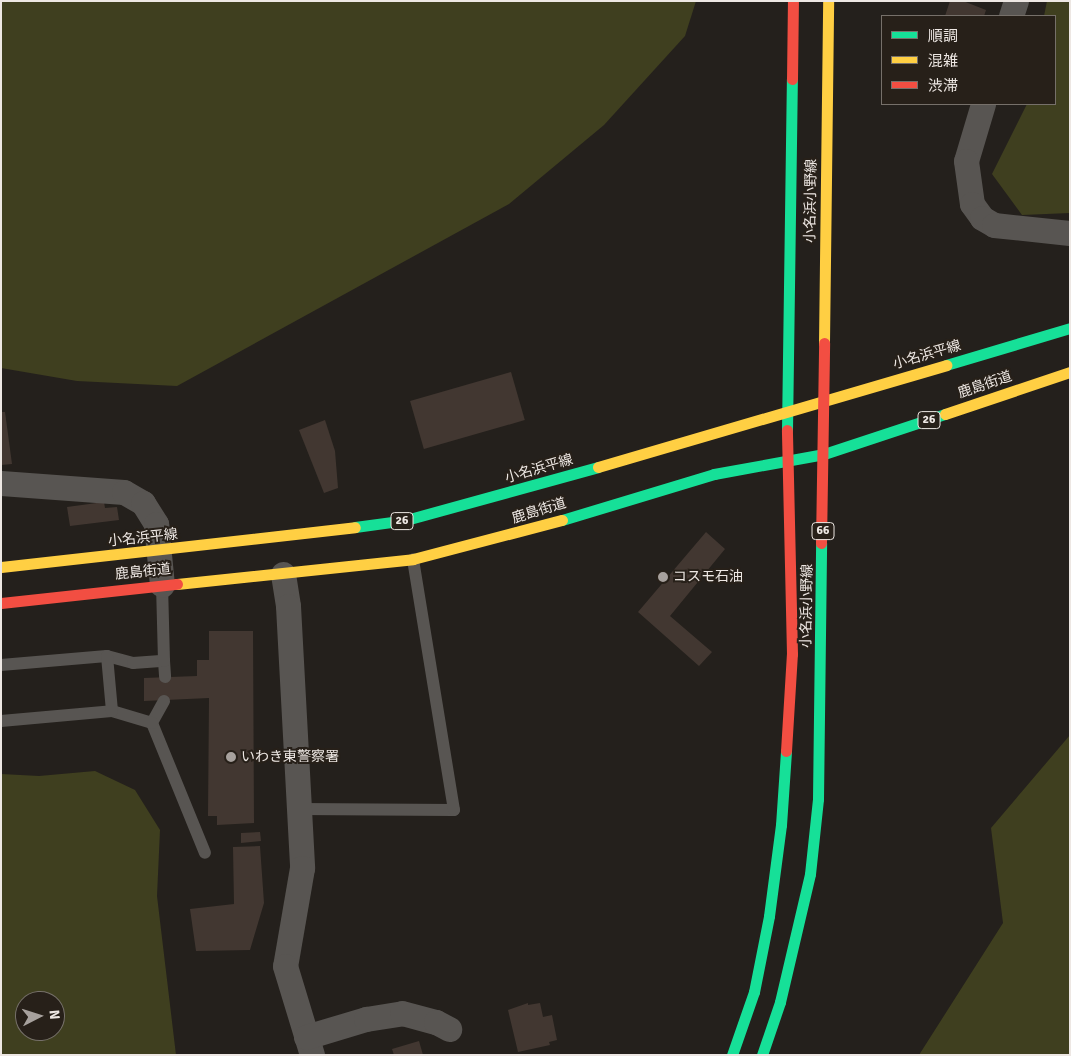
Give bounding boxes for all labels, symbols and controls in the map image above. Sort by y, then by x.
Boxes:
legend [881,15,1056,105]
text: 順調 [928,27,958,45]
text: 混雑 [928,52,958,70]
text: 渋滞 [928,77,958,95]
street label: 小名浜小野線 [802,159,820,243]
street label: 小名浜平線 [891,337,963,373]
street label: 鹿島街道 [956,368,1014,402]
road number: 26 [916,410,942,430]
street label: 小名浜平線 [503,451,575,487]
street label: 鹿島街道 [510,495,568,527]
road number: 26 [390,512,414,530]
road number: 66 [810,522,836,540]
street label: 小名浜平線 [107,526,179,550]
street label: 鹿島街道 [114,561,172,583]
street label: 小名浜小野線 [798,564,816,648]
place label: コスモ石油 [673,569,743,585]
marker: コスモ石油 [657,571,669,583]
place label: いわき東警察署 [241,749,339,765]
marker: いわき東警察署 [225,751,237,763]
north arrow [15,991,65,1041]
text: N [46,1009,63,1020]

